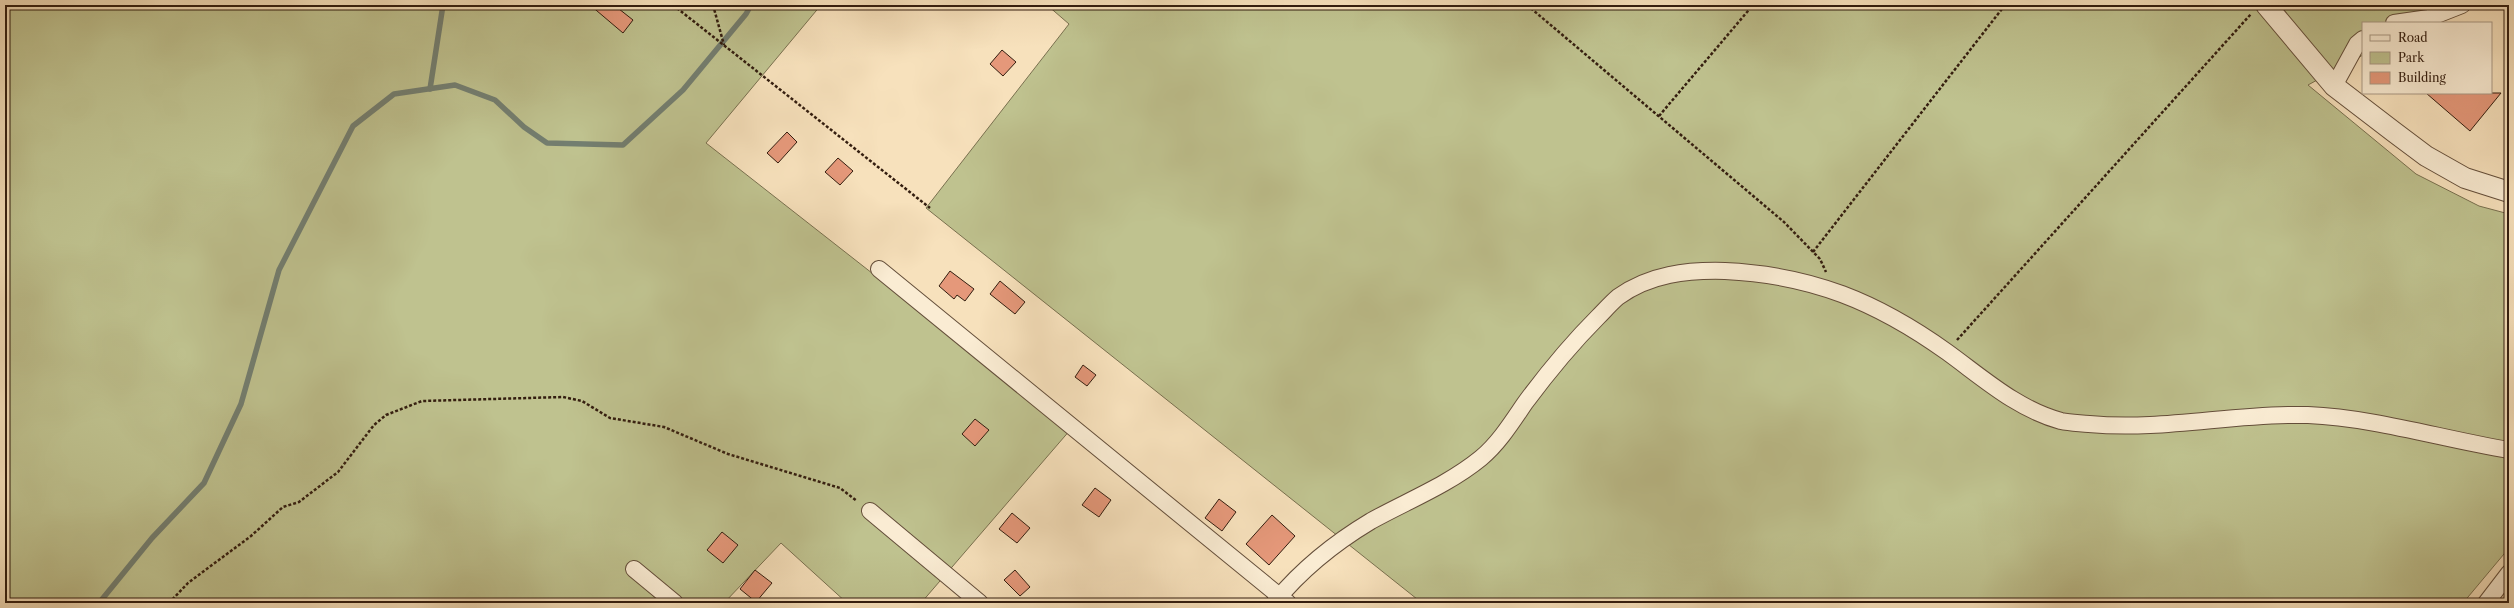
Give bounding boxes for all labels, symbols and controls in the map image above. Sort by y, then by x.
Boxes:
legend [2362,22,2492,94]
text: Road [2398,30,2428,45]
text: Park [2398,50,2425,65]
text: Building [2398,70,2446,85]

